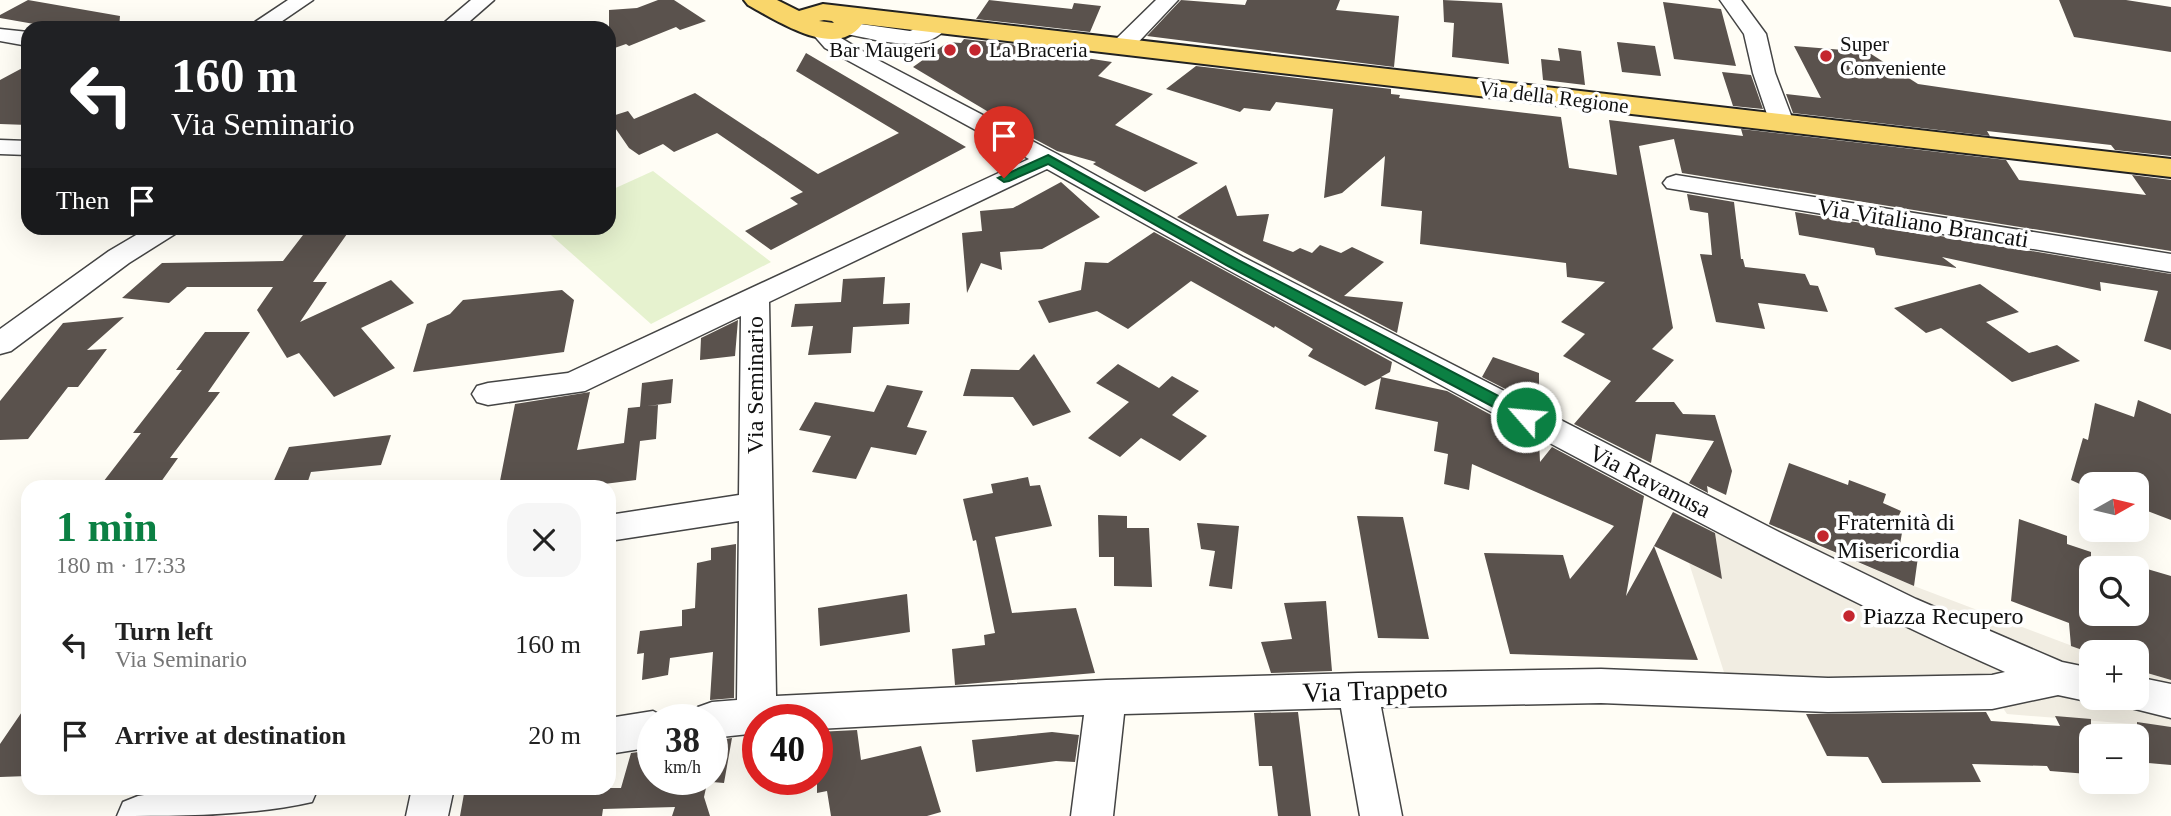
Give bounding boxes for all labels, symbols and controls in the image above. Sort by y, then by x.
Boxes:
place label: Super Conveniente [1840,32,1946,80]
place label: Bar Maugeri [829,38,936,62]
place label: La Braceria [989,38,1088,62]
marker: Bar Maugeri [942,42,958,58]
marker: La Braceria [967,42,983,58]
text: 160 m [171,48,298,103]
marker: Super Conveniente [1818,48,1834,64]
icon: left [56,49,147,140]
street label: Via della Regione [1478,76,1630,118]
text: Via Seminario [171,106,355,142]
pin [974,106,1034,178]
icon: arrive [985,117,1023,155]
icon: arrive [123,182,161,220]
text: Then [56,186,109,215]
street label: Via Vitaliano Brancati [1815,193,2031,253]
street label: Via Seminario [742,316,768,454]
position arrow [1489,380,1563,454]
street label: Via Ravanusa [1585,439,1715,523]
north arrow [2079,472,2149,542]
map controls [2079,472,2149,794]
button: close [507,503,581,577]
text: 1 min [56,504,158,550]
place label: Fraternità di Misericordia [1837,509,1960,563]
marker: Fraternità di Misericordia [1815,528,1831,544]
text: 180 m · 17:33 [56,553,186,578]
button: search [2079,556,2149,626]
place label: Piazza Recupero [1863,603,2024,629]
marker: Piazza Recupero [1841,608,1857,624]
text: Turn left [115,617,213,646]
icon: left [56,626,94,664]
text: 160 m [515,630,581,659]
button: + [2079,640,2149,710]
text: Via Seminario [115,647,247,672]
street label: Via Trappeto [1302,672,1448,708]
speed limit sign: 40 [742,704,833,795]
icon: arrive [56,717,94,755]
text: Arrive at destination [115,721,346,750]
text: 20 m [528,721,581,750]
text: 38 [665,721,700,760]
button: − [2079,724,2149,794]
text: km/h [664,757,701,777]

